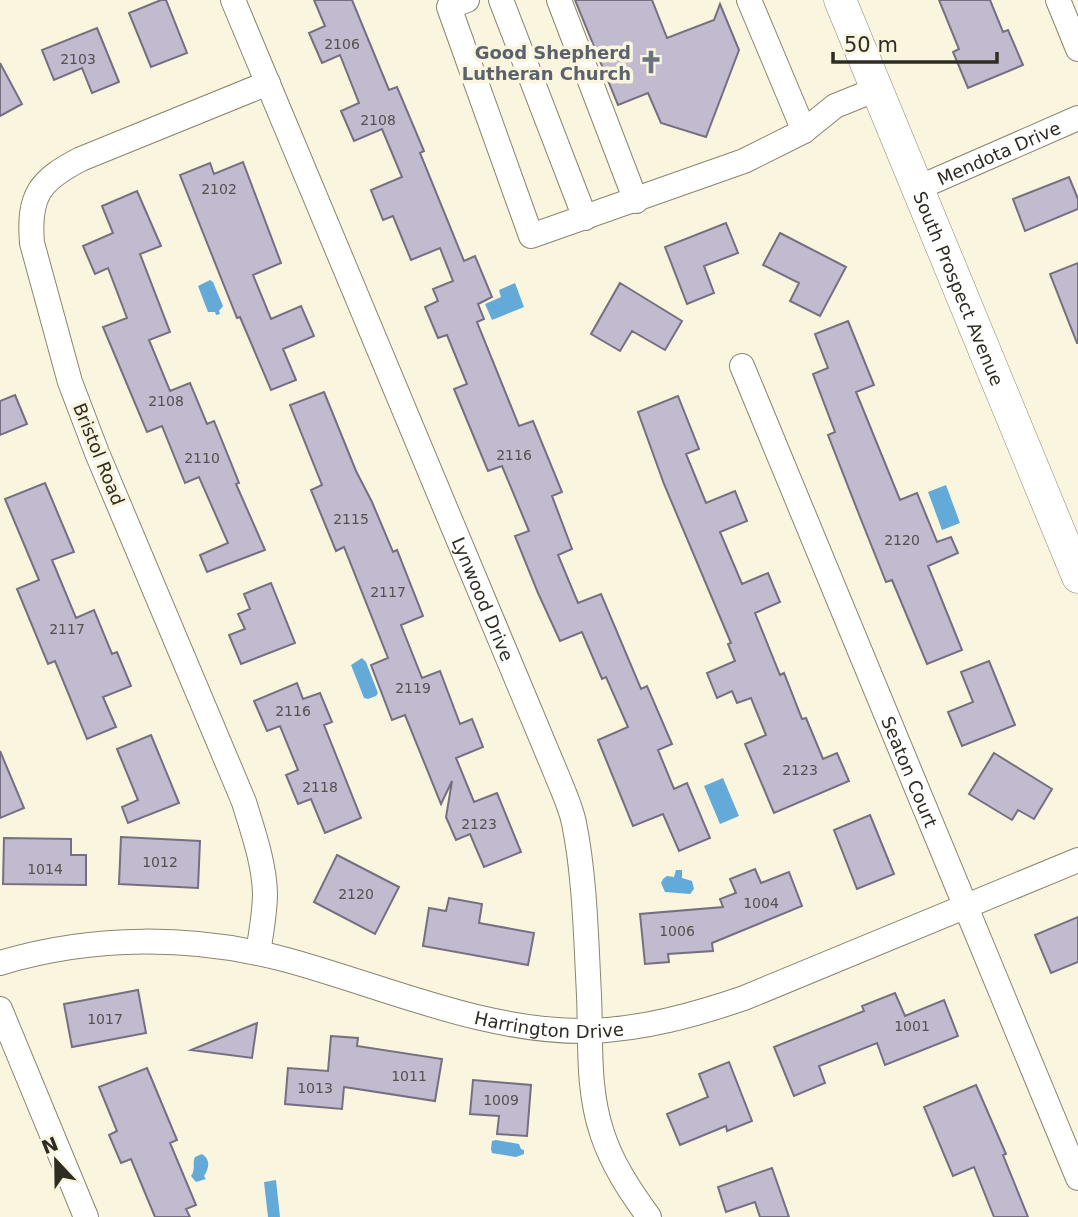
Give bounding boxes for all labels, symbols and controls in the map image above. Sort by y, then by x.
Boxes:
scale bar [833,21,998,65]
text: 50 m [844,33,898,57]
house number: 2106 [324,36,360,52]
place label: Good Shepherd Lutheran Church [462,42,631,84]
church icon: Good Shepherd Lutheran Church [637,48,665,76]
house number: 2103 [60,51,96,67]
house number: 2108 [360,112,396,128]
street label: Mendota Drive [934,117,1063,189]
house number: 2102 [201,181,237,197]
street label: South Prospect Avenue [910,188,1008,389]
house number: 2108 [148,393,184,409]
street label: Bristol Road [69,400,129,508]
house number: 2116 [496,447,532,463]
house number: 2110 [184,450,220,466]
house number: 2115 [333,511,369,527]
house number: 2120 [884,532,920,548]
street label: Lynwood Drive [448,534,518,664]
house number: 2117 [370,584,406,600]
house number: 2117 [49,621,85,637]
house number: 2119 [395,680,431,696]
house number: 2116 [275,703,311,719]
street label: Seaton Court [878,713,942,830]
house number: 2123 [782,762,818,778]
house number: 2118 [302,779,338,795]
house number: 2123 [461,816,497,832]
house number: 1012 [142,854,178,870]
house number: 1014 [27,861,63,877]
house number: 2120 [338,886,374,902]
house number: 1004 [743,895,779,911]
house number: 1006 [659,923,695,939]
street label: Harrington Drive [473,1006,625,1042]
house number: 1017 [87,1011,123,1027]
house number: 1001 [894,1018,930,1034]
house number: 1011 [391,1068,427,1084]
house number: 1013 [297,1080,333,1096]
house number: 1009 [483,1092,519,1108]
north arrow [21,1126,91,1196]
text: N [38,1132,61,1158]

